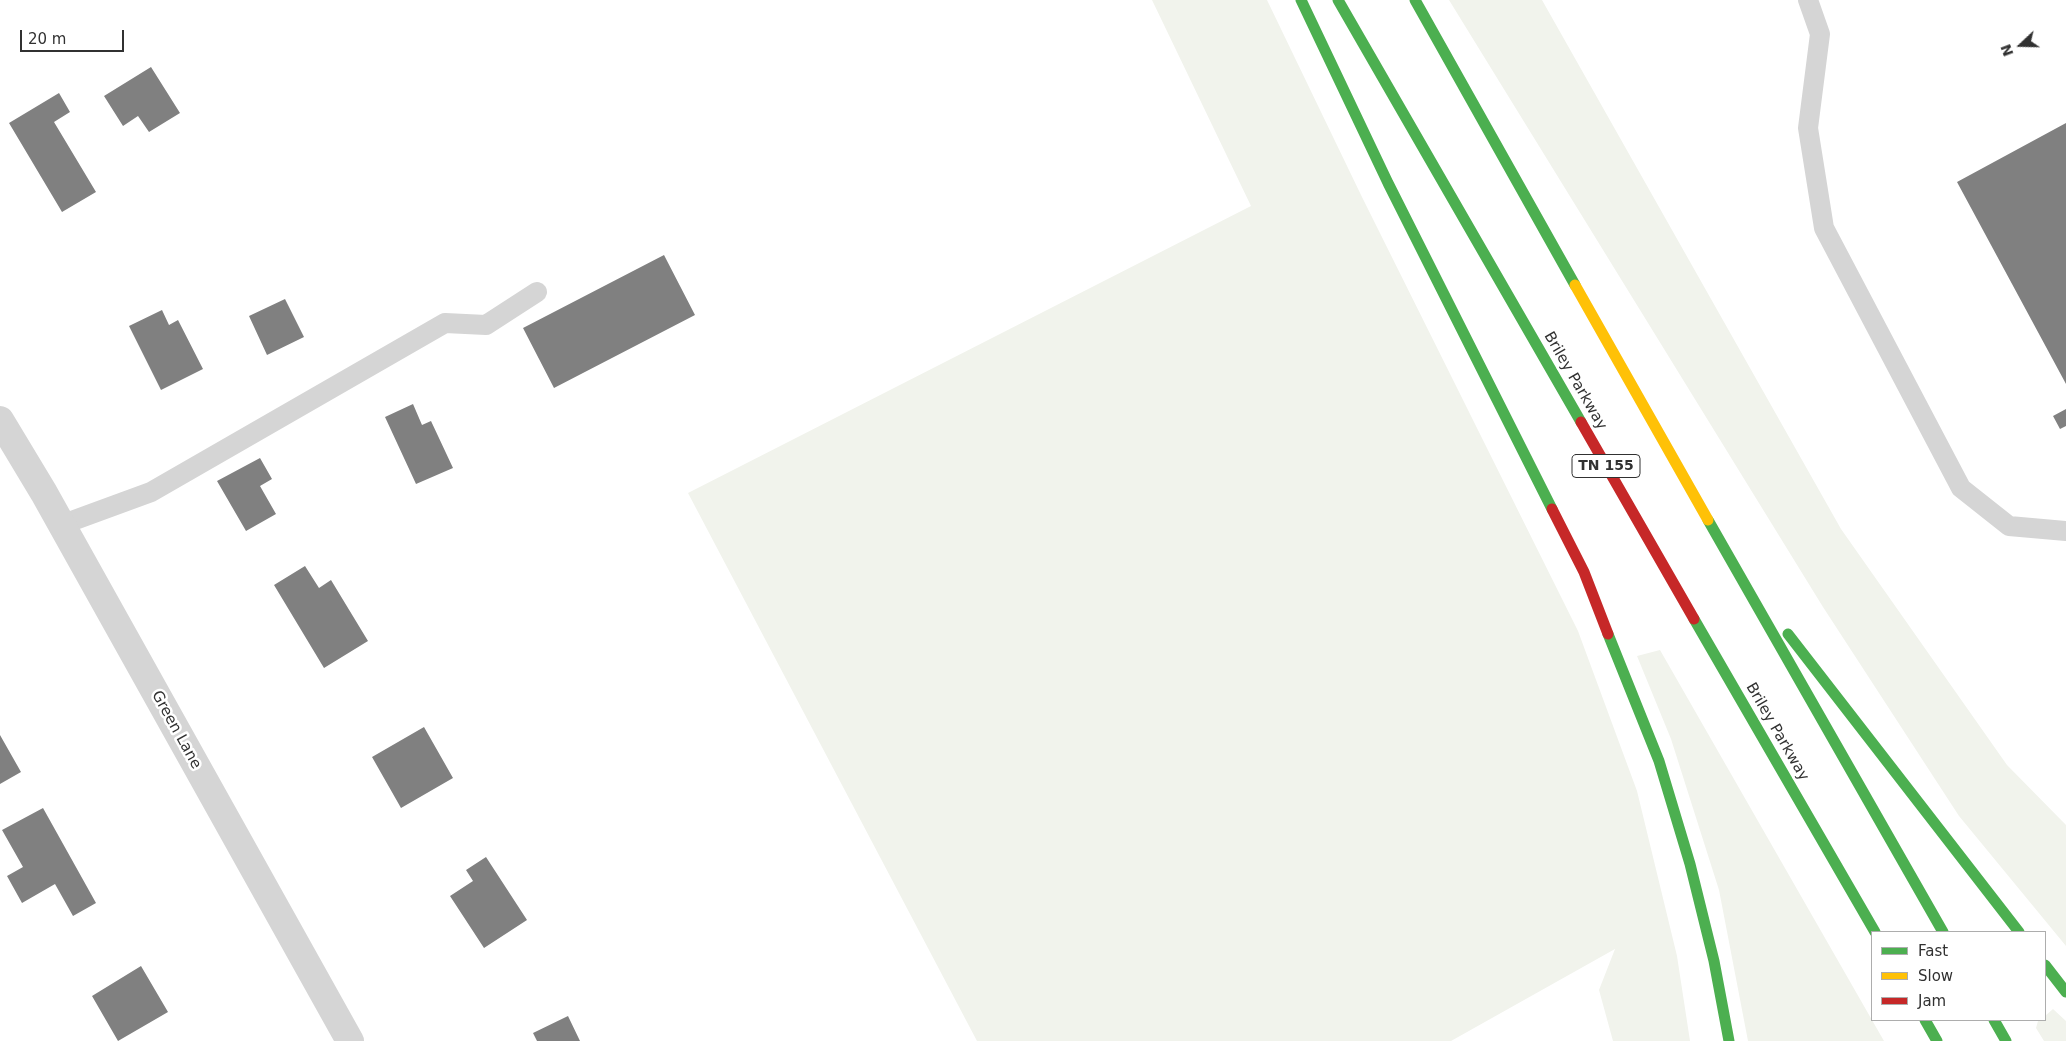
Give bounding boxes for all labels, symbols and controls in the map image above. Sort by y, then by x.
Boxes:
scale bar [22,20,126,52]
north arrow [1996,20,2046,70]
text: 20 m [28,30,66,48]
text: N [1997,42,2017,59]
street label: Briley Parkway [1540,329,1610,433]
road number: TN 155 [1572,454,1640,478]
street label: Briley Parkway [1742,680,1812,784]
street label: Green Lane [147,688,205,772]
legend [1871,931,2046,1021]
text: Fast [1918,942,1948,960]
text: Slow [1918,967,1953,985]
text: Jam [1918,992,1946,1010]

